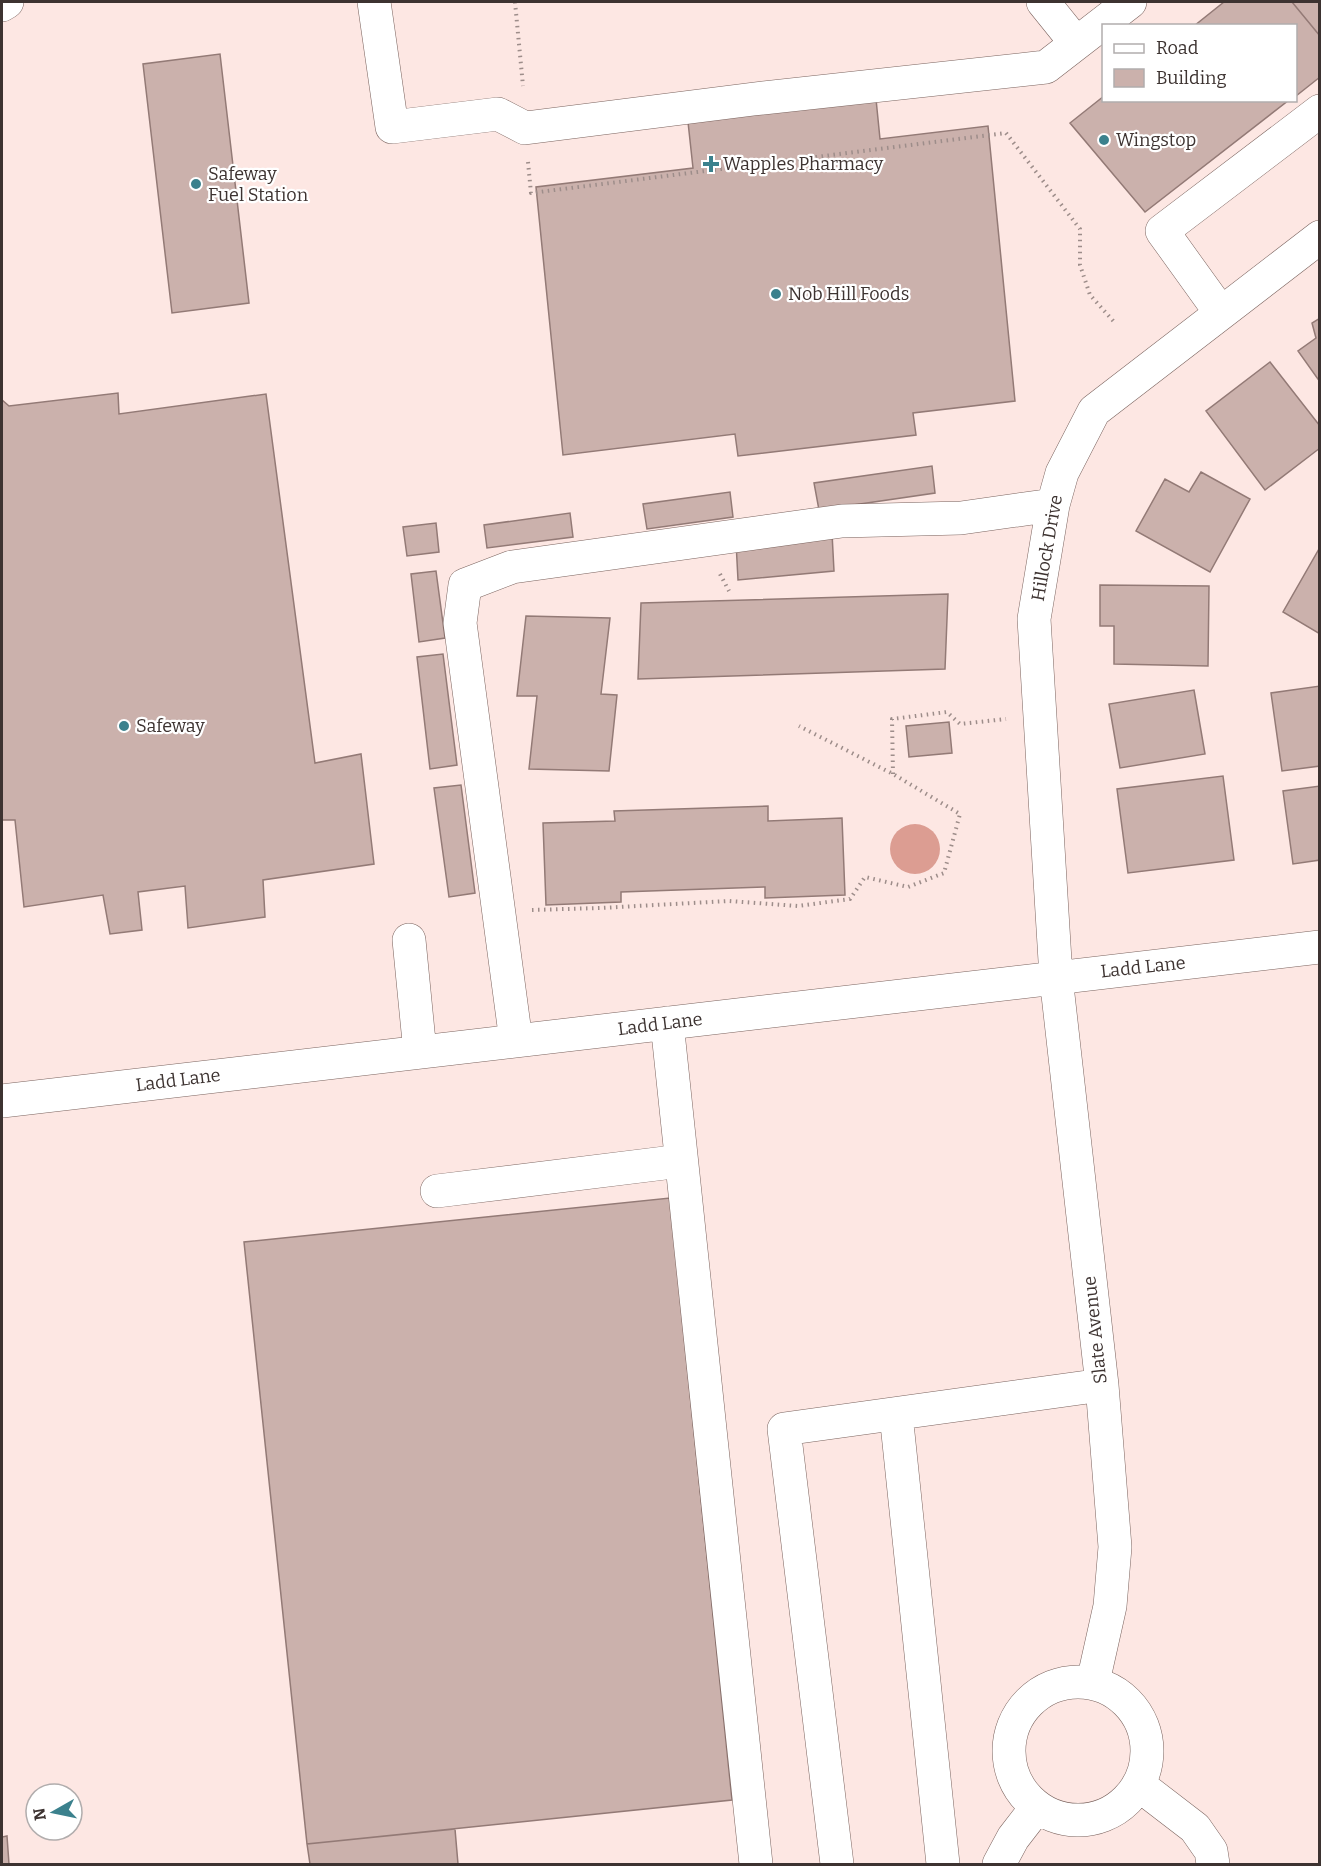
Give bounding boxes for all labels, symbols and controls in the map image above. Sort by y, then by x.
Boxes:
legend [1102,24,1297,102]
text: Road [1156,37,1199,59]
text: Building [1156,67,1227,89]
place label: Wingstop [1116,129,1196,151]
marker: Wingstop [1097,133,1111,147]
place label: Wapples Pharmacy [723,153,884,175]
marker: Wapples Pharmacy [704,157,718,171]
place label: Safeway Fuel Station [208,163,309,206]
marker: Safeway Fuel Station [189,177,203,191]
place label: Nob Hill Foods [788,283,909,305]
marker: Nob Hill Foods [769,287,783,301]
street label: Hillock Drive [1027,493,1067,603]
place label: Safeway [136,715,205,737]
marker: Safeway [117,719,131,733]
street label: Ladd Lane [1099,952,1187,982]
street label: Ladd Lane [616,1008,704,1040]
street label: Ladd Lane [134,1064,222,1096]
street label: Slate Avenue [1078,1275,1112,1385]
north arrow [24,1782,84,1842]
text: N [29,1807,50,1822]

